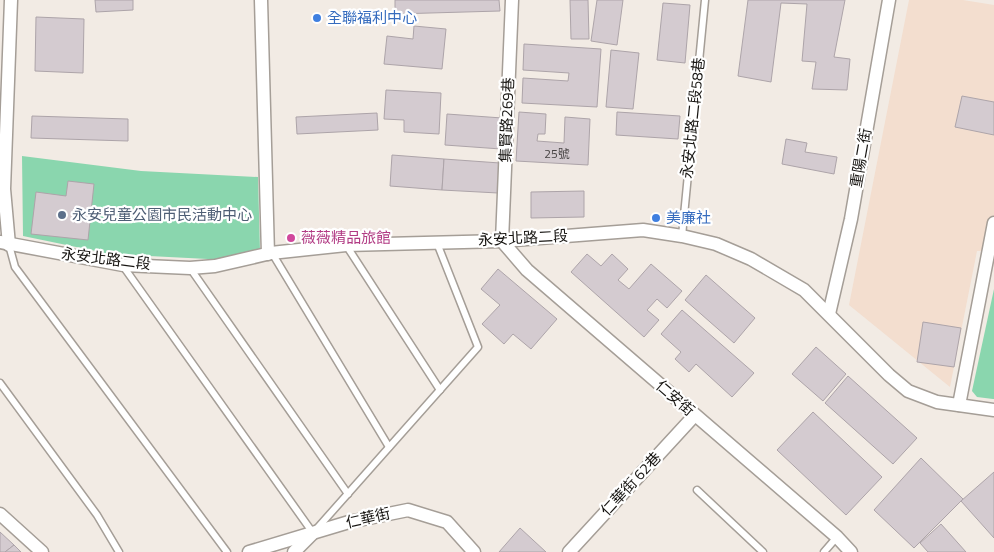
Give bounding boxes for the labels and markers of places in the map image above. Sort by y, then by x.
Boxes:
place label: 全聯福利中心 [327,6,417,29]
marker: 全聯福利中心 [311,12,323,24]
place label: 永安兒童公園市民活動中心 [72,203,252,226]
place label: 美廉社 [666,206,711,229]
marker: 永安兒童公園市民活動中心 [56,209,68,221]
marker: 美廉社 [650,212,662,224]
place label: 薇薇精品旅館 [301,226,391,249]
marker: 薇薇精品旅館 [285,232,297,244]

